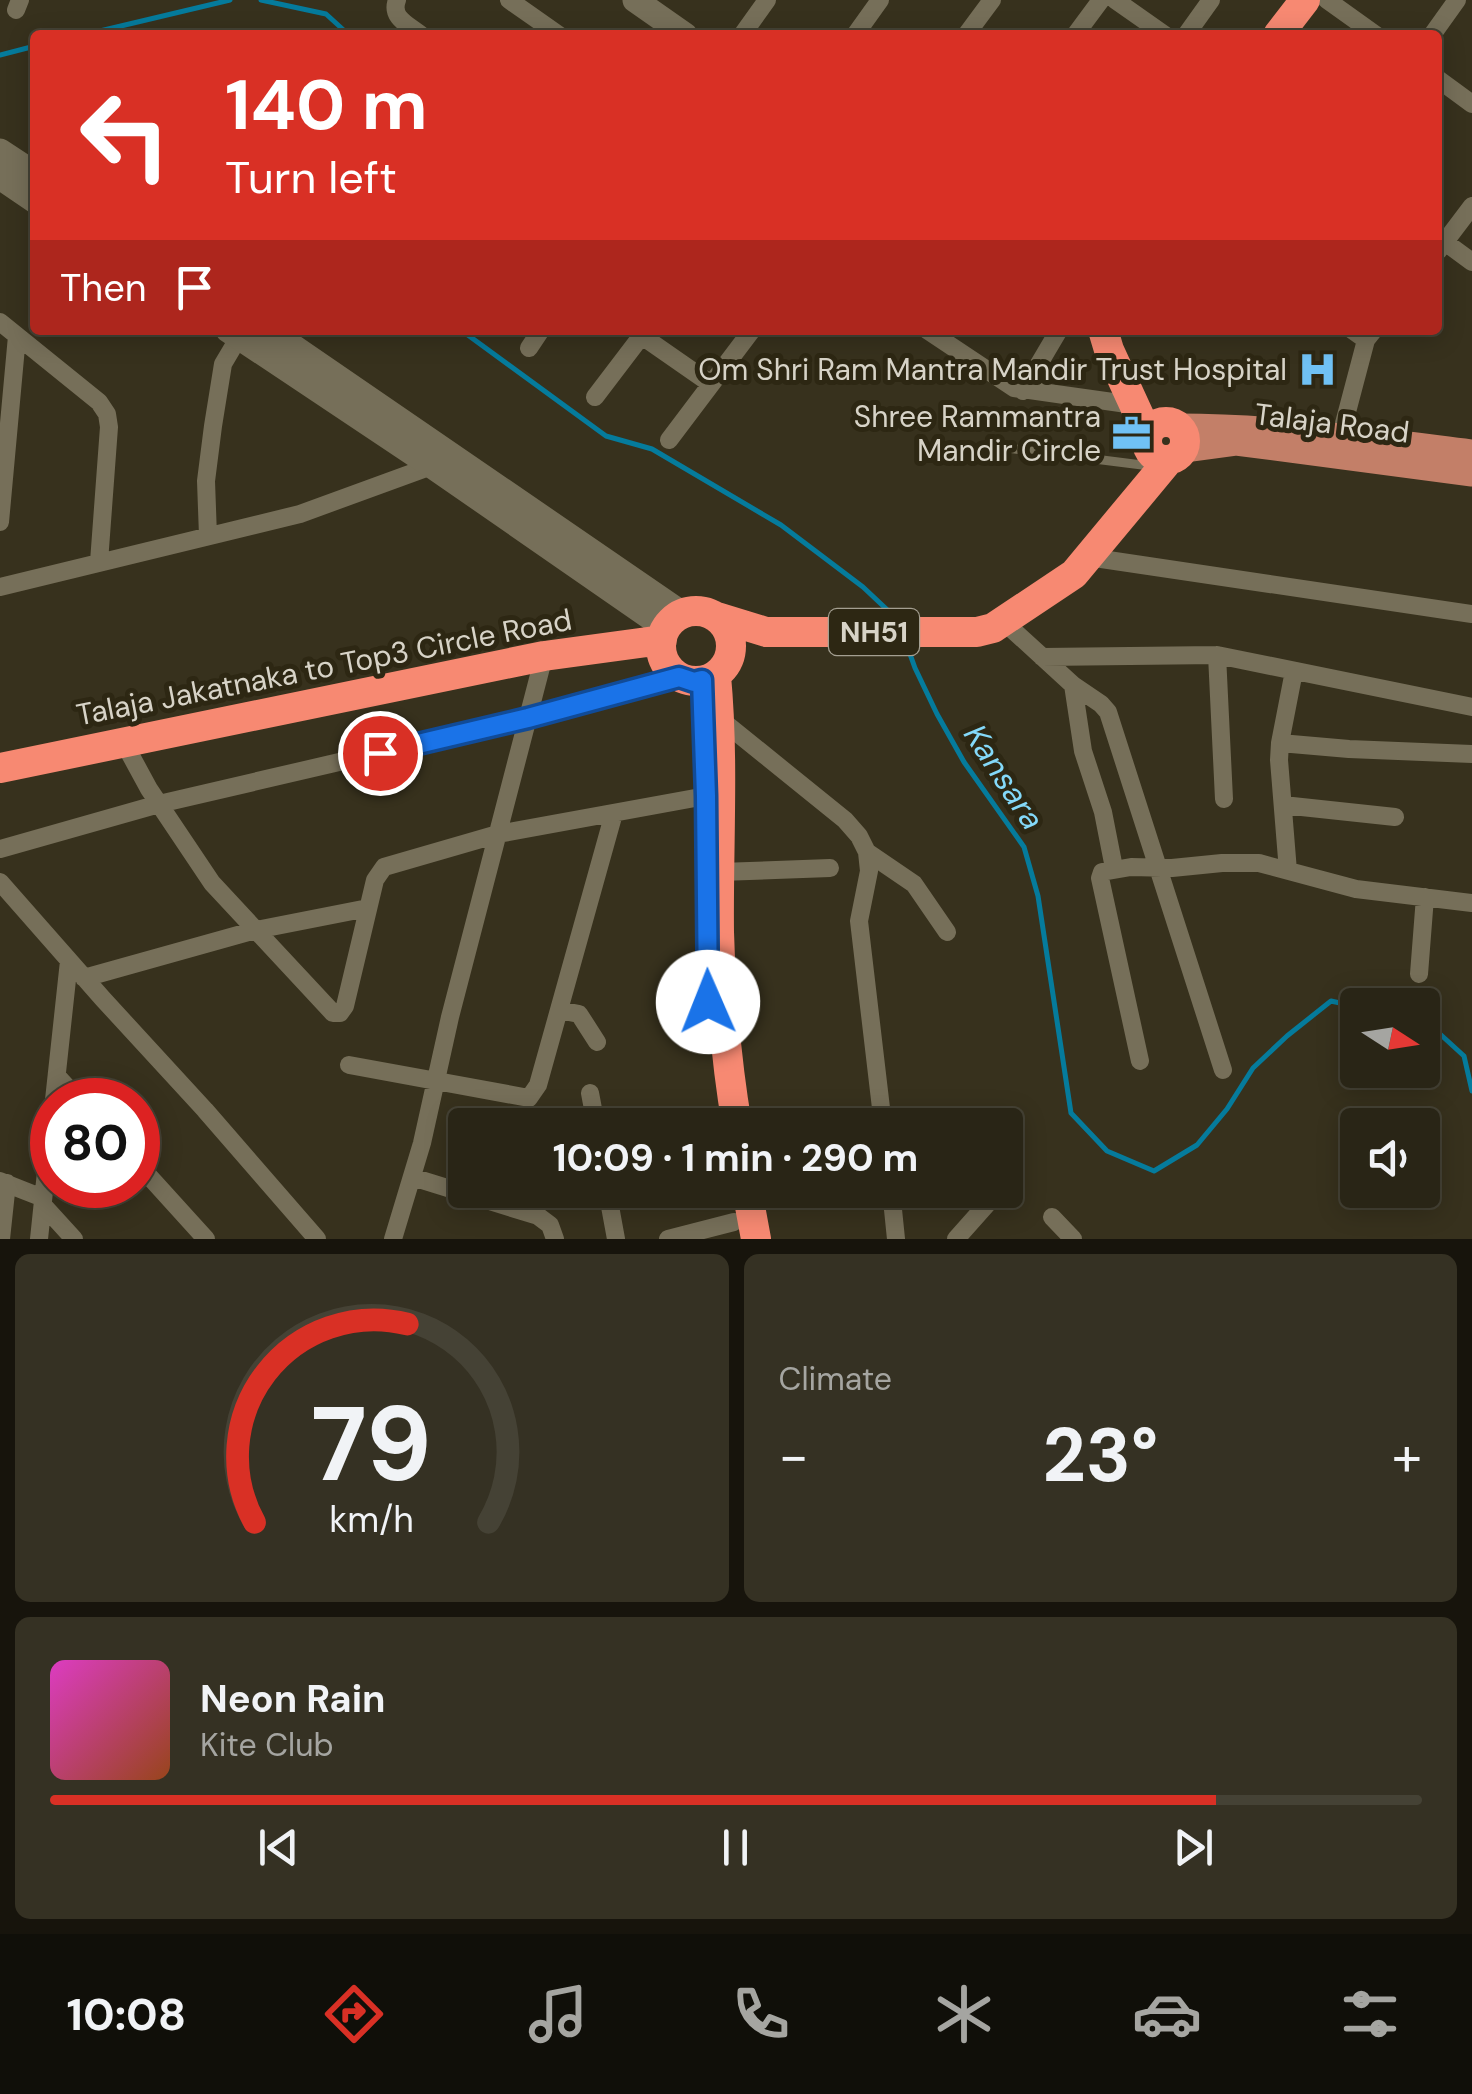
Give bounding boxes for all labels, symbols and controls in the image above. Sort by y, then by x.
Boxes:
text: 140 m [225,60,428,151]
icon: left [60,70,190,200]
text: Turn left [225,148,397,207]
icon: arrive [167,260,222,315]
text: Then [60,263,147,313]
hospital icon: Om Shri Ram Mantra Mandir Trust Hospital [1296,348,1338,390]
place label: Om Shri Ram Mantra Mandir Trust Hospital [698,350,1287,389]
street label: Talaja Road [1253,394,1411,452]
place label: Shree Rammantra Mandir Circle [854,397,1101,470]
office icon: Shree Rammantra Mandir Circle [1110,412,1152,454]
street label: Talaja Jakatnaka to Top3 Circle Road [73,600,575,734]
road number: NH51 [829,609,919,655]
pin [338,711,423,796]
water label: Kansara [954,716,1054,838]
icon: arrive [353,726,408,781]
position arrow [656,950,760,1054]
north arrow [1340,988,1440,1088]
map controls [1340,988,1440,1208]
speed limit sign: 80 [30,1078,160,1208]
button: sound [1340,1108,1440,1208]
text: 10:09 · 1 min · 290 m [553,1133,918,1183]
text: Climate [779,1358,892,1400]
text: 79 [311,1377,432,1512]
text: 23° [1042,1407,1158,1504]
text: − [779,1420,809,1492]
text: + [1392,1420,1422,1492]
text: km/h [330,1497,414,1543]
text: Neon Rain [200,1674,385,1724]
text: Kite Club [200,1724,334,1766]
icon: previous [251,1820,306,1875]
icon: pause [708,1820,763,1875]
icon: next [1166,1820,1221,1875]
icon: directions [319,1979,389,2049]
icon: music [523,1979,593,2049]
icon: phone [726,1979,796,2049]
icon: climate [929,1979,999,2049]
icon: car [1132,1979,1202,2049]
icon: filters [1335,1979,1405,2049]
text: 10:08 [67,1985,186,2044]

